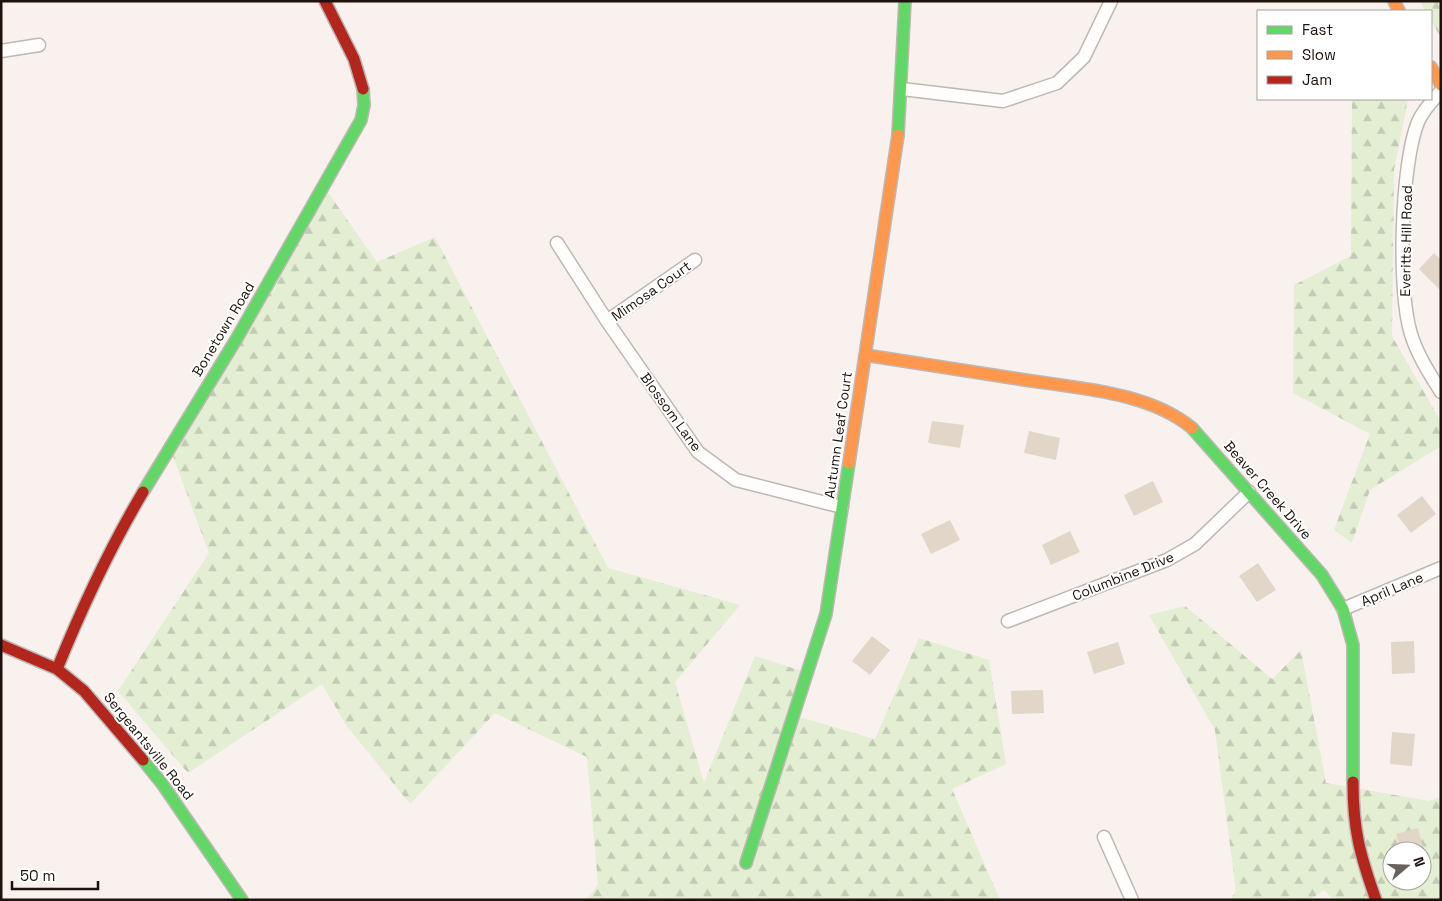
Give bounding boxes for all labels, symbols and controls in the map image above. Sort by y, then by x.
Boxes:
legend [1257,10,1432,100]
text: Fast [1302,20,1333,39]
text: Slow [1302,45,1336,64]
text: Jam [1302,70,1332,89]
street label: Everitts Hill Road [1396,185,1416,297]
street label: Mimosa Court [608,257,694,325]
street label: Bonetown Road [188,279,258,379]
street label: Blossom Lane [636,369,706,455]
street label: Autumn Leaf Court [820,370,856,500]
street label: Beaver Creek Drive [1220,437,1316,543]
street label: Columbine Drive [1069,547,1177,605]
street label: April Lane [1358,568,1426,610]
street label: Sergeantsville Road [100,689,198,803]
north arrow [1382,841,1432,891]
text: N [1409,854,1429,869]
scale bar [12,858,99,890]
text: 50 m [20,866,55,885]

